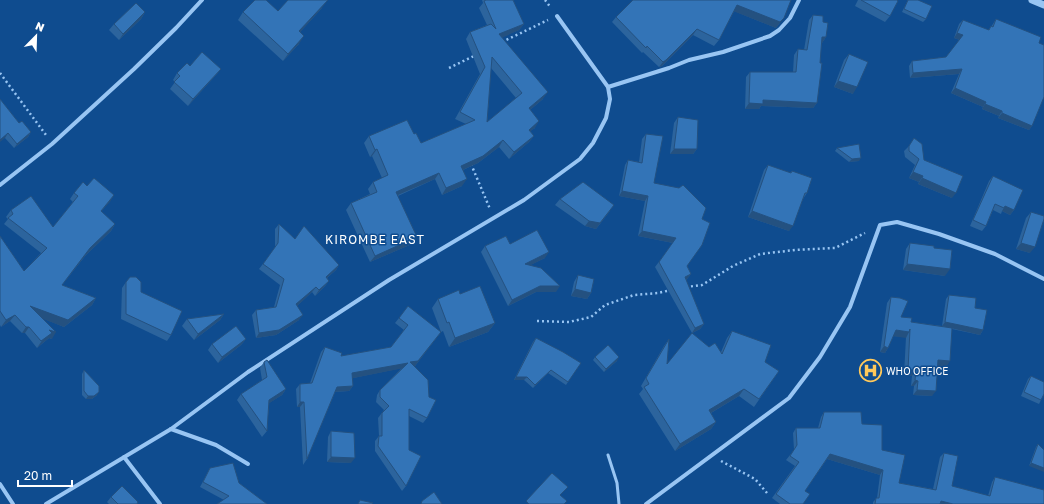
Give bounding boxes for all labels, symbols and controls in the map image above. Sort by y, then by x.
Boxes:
north arrow [16,16,56,56]
text: N [34,19,46,34]
district label: KIROMBE EAST [325,232,425,247]
hospital icon: WHO OFFICE [858,358,884,384]
place label: WHO OFFICE [886,365,948,377]
scale bar [18,462,72,488]
text: 20 m [24,468,52,483]

